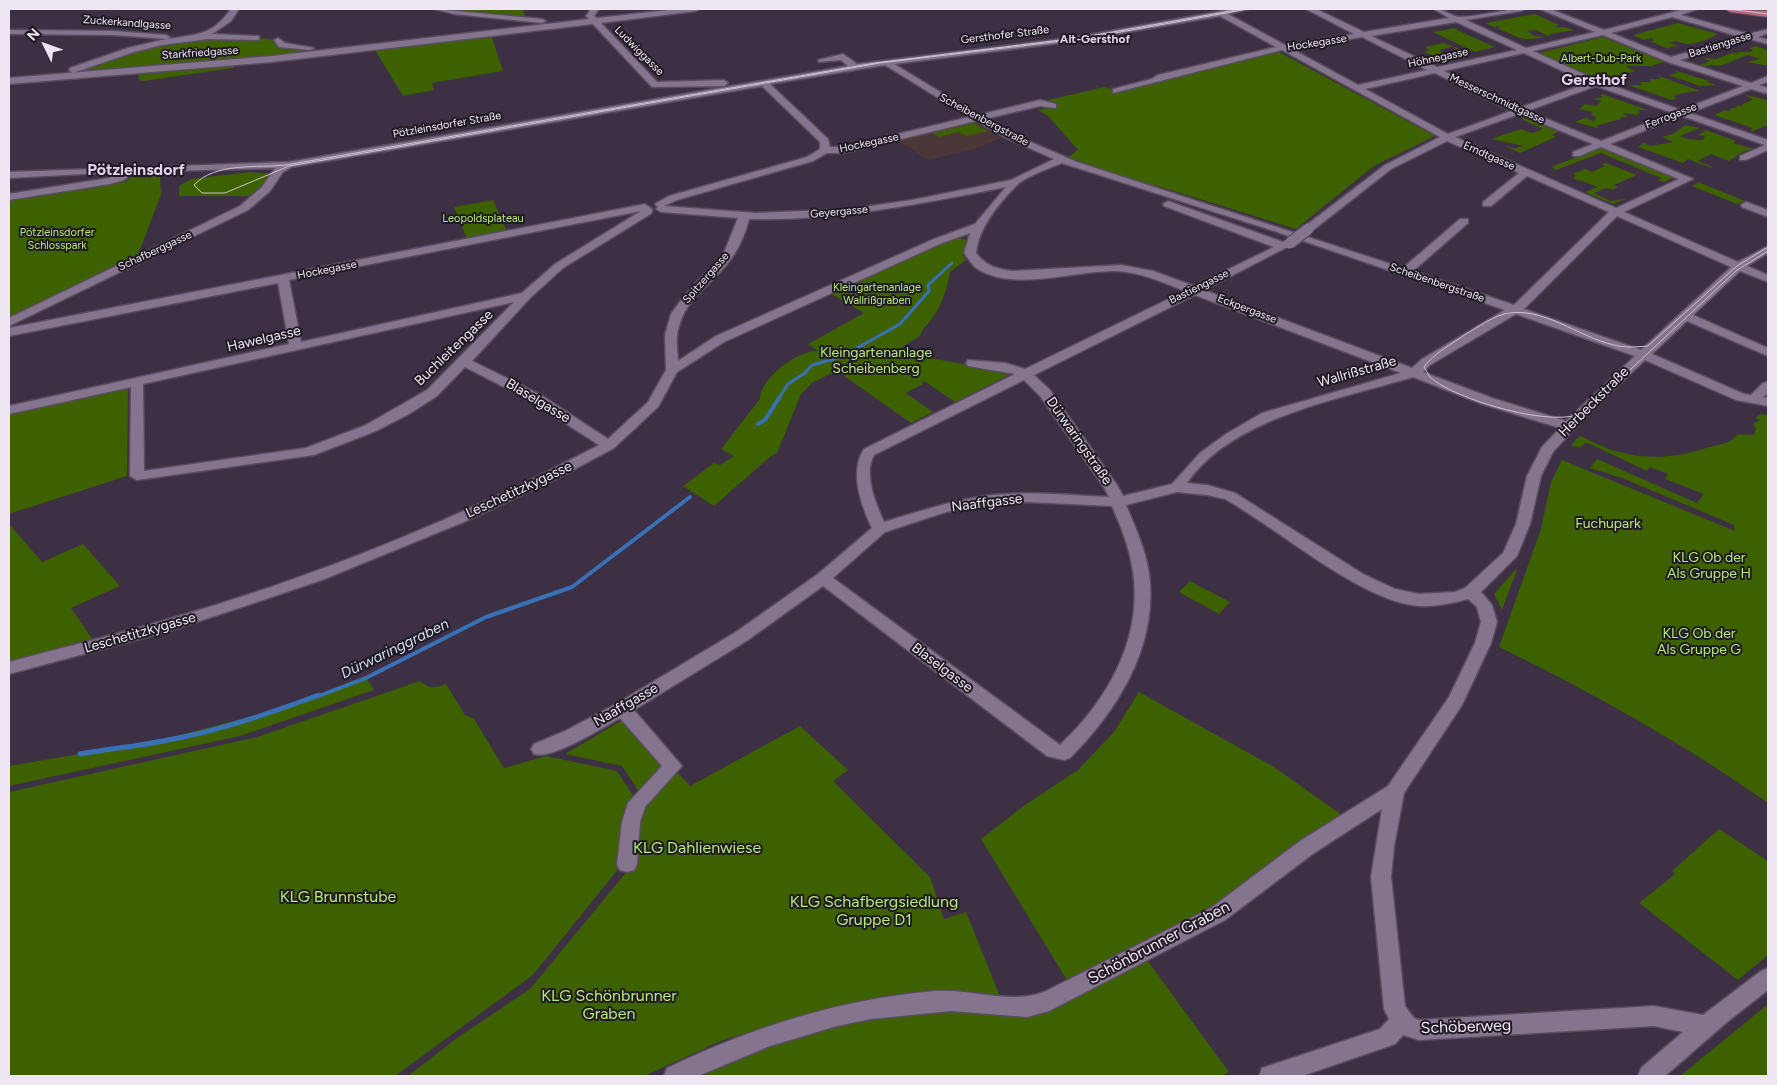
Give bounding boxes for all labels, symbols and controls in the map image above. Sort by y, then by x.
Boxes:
street label: Zuckerkandlgasse [83,13,171,33]
north arrow [20,20,70,70]
street label: Gersthofer Straße [960,23,1050,47]
street label: Ludwiggasse [612,24,666,78]
text: N [24,25,43,44]
street label: Bastiengasse [1687,29,1753,61]
district label: Alt-Gersthof [1060,32,1130,46]
street label: Hockegasse [1286,32,1348,54]
street label: Starkfriedgasse [161,44,239,62]
street label: Höhnegasse [1407,45,1469,71]
park label: Albert-Dub-Park [1561,52,1641,66]
district label: Gersthof [1561,70,1627,90]
street label: Messerschmidtgasse [1447,71,1547,127]
street label: Scheibenbergstraße [937,91,1031,149]
street label: Ferrogasse [1643,100,1699,132]
street label: Pötzleinsdorfer Straße [392,109,502,141]
street label: Hockegasse [838,130,900,156]
street label: Erndtgasse [1461,139,1517,173]
district label: Pötzleinsdorf [87,160,185,180]
street label: Geyergasse [810,203,868,221]
park label: Leopoldsplateau [442,212,524,226]
park label: Pötzleinsdorfer Schlosspark [20,226,94,252]
street label: Schafberggasse [116,228,194,274]
street label: Spitzergasse [680,250,732,306]
street label: Hockegasse [296,258,358,282]
street label: Scheibenbergstraße [1388,261,1486,305]
street label: Bastiengasse [1167,267,1231,307]
park label: Kleingartenanlage Wallrißgraben [833,281,921,307]
street label: Eckpergasse [1216,292,1278,326]
street label: Buchleitengasse [411,306,497,390]
street label: Hawelgasse [226,322,302,356]
park label: Kleingartenanlage Scheibenberg [820,345,932,378]
street label: Wallrißstraße [1316,353,1398,391]
street label: Herbeckstraße [1555,363,1633,441]
street label: Blaselgasse [503,375,573,427]
street label: Dürwaringstraße [1042,394,1116,488]
street label: Leschetitzkygasse [463,458,575,522]
street label: Naaffgasse [951,490,1023,516]
park label: Fuchupark [1575,516,1641,532]
park label: KLG Ob der Als Gruppe H [1667,550,1751,582]
street label: Leschetitzkygasse [82,609,198,657]
water label: Dürwaringgraben [338,615,452,683]
park label: KLG Ob der Als Gruppe G [1657,626,1741,658]
street label: Blaselgasse [908,640,976,696]
street label: Naaffgasse [591,680,661,730]
park label: KLG Dahlienwiese [633,838,761,858]
park label: KLG Brunnstube [280,887,396,907]
park label: KLG Schafbergsiedlung Gruppe D1 [790,892,958,930]
street label: Schönbrunner Graben [1085,897,1233,989]
park label: KLG Schönbrunner Graben [541,986,677,1024]
street label: Schöberweg [1420,1016,1512,1038]

